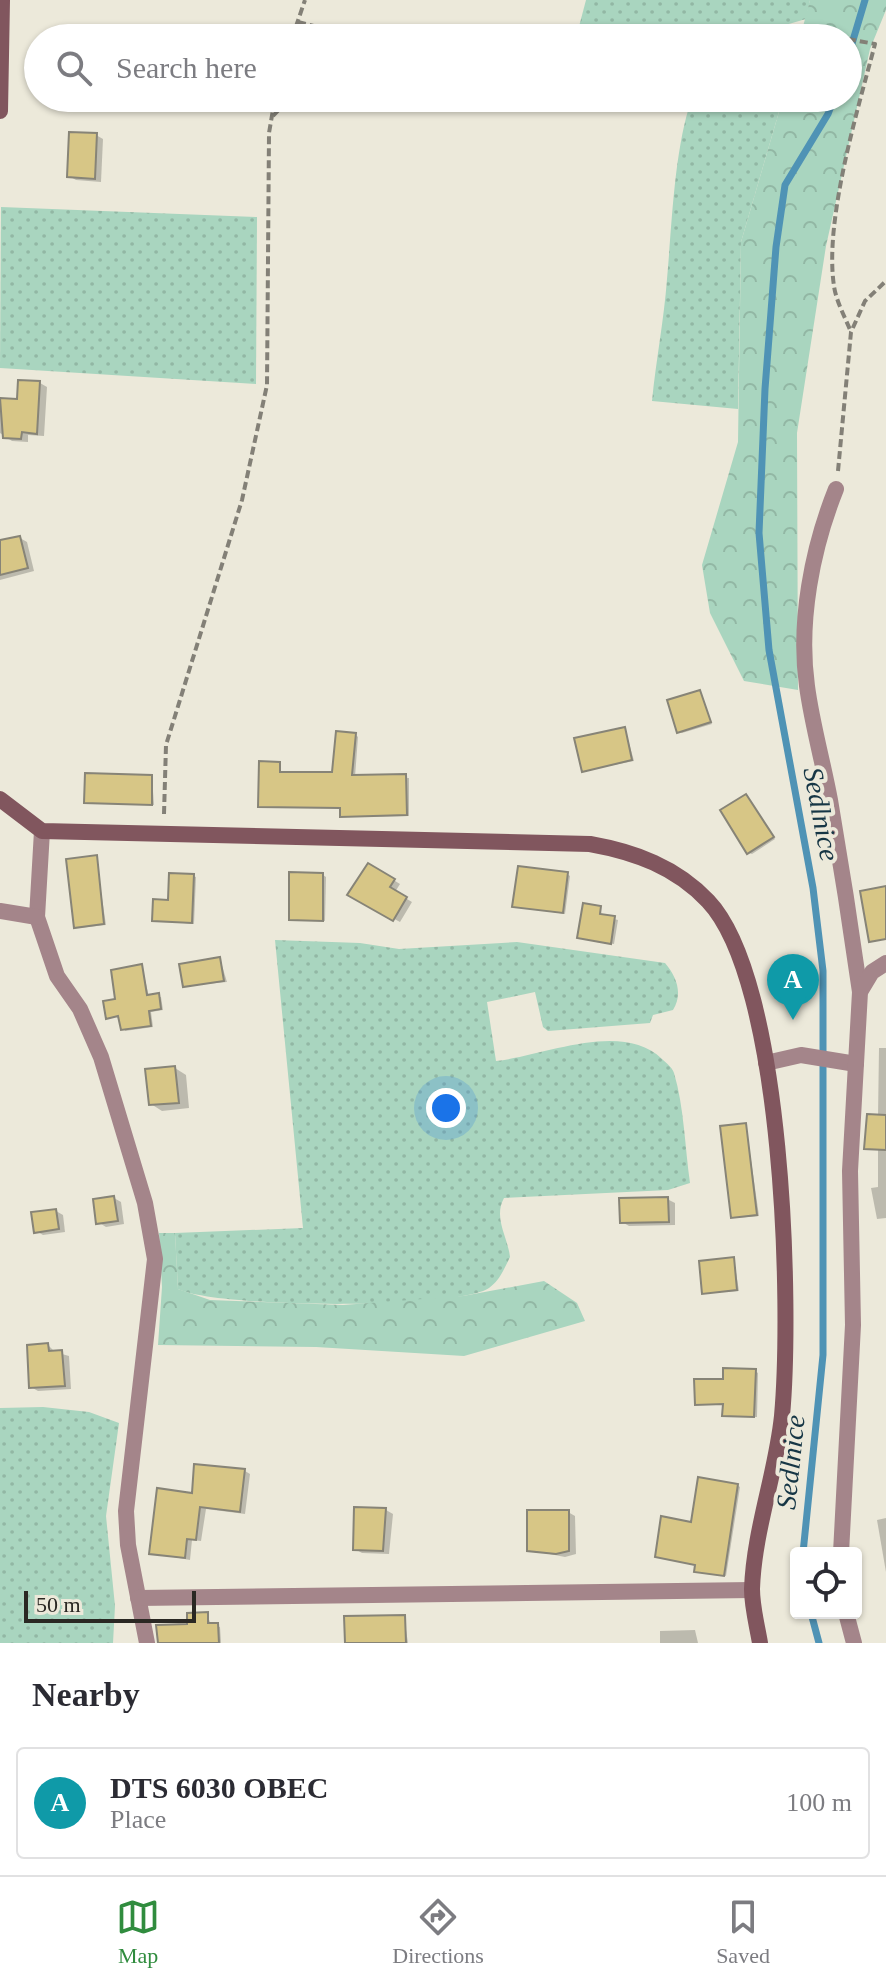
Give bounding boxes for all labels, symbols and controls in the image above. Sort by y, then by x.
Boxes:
search box [24,24,862,112]
icon: search [52,46,96,90]
text: Search here [116,51,257,84]
water label: Sedlnice [797,765,846,864]
pin: A [767,954,819,1020]
your location [426,1088,466,1128]
water label: Sedlnice [770,1413,811,1511]
map controls [790,1547,862,1619]
button: locate [790,1547,862,1619]
scale bar [24,1587,196,1623]
text: 50 m [36,1592,81,1617]
text: Nearby [32,1676,140,1713]
text: DTS 6030 OBEC [110,1771,328,1804]
text: A [51,1788,69,1817]
text: 100 m [786,1788,852,1817]
text: Place [110,1805,166,1834]
tab: Map [116,1895,160,1969]
tab: Directions [392,1895,484,1969]
tab: Saved [716,1895,770,1969]

